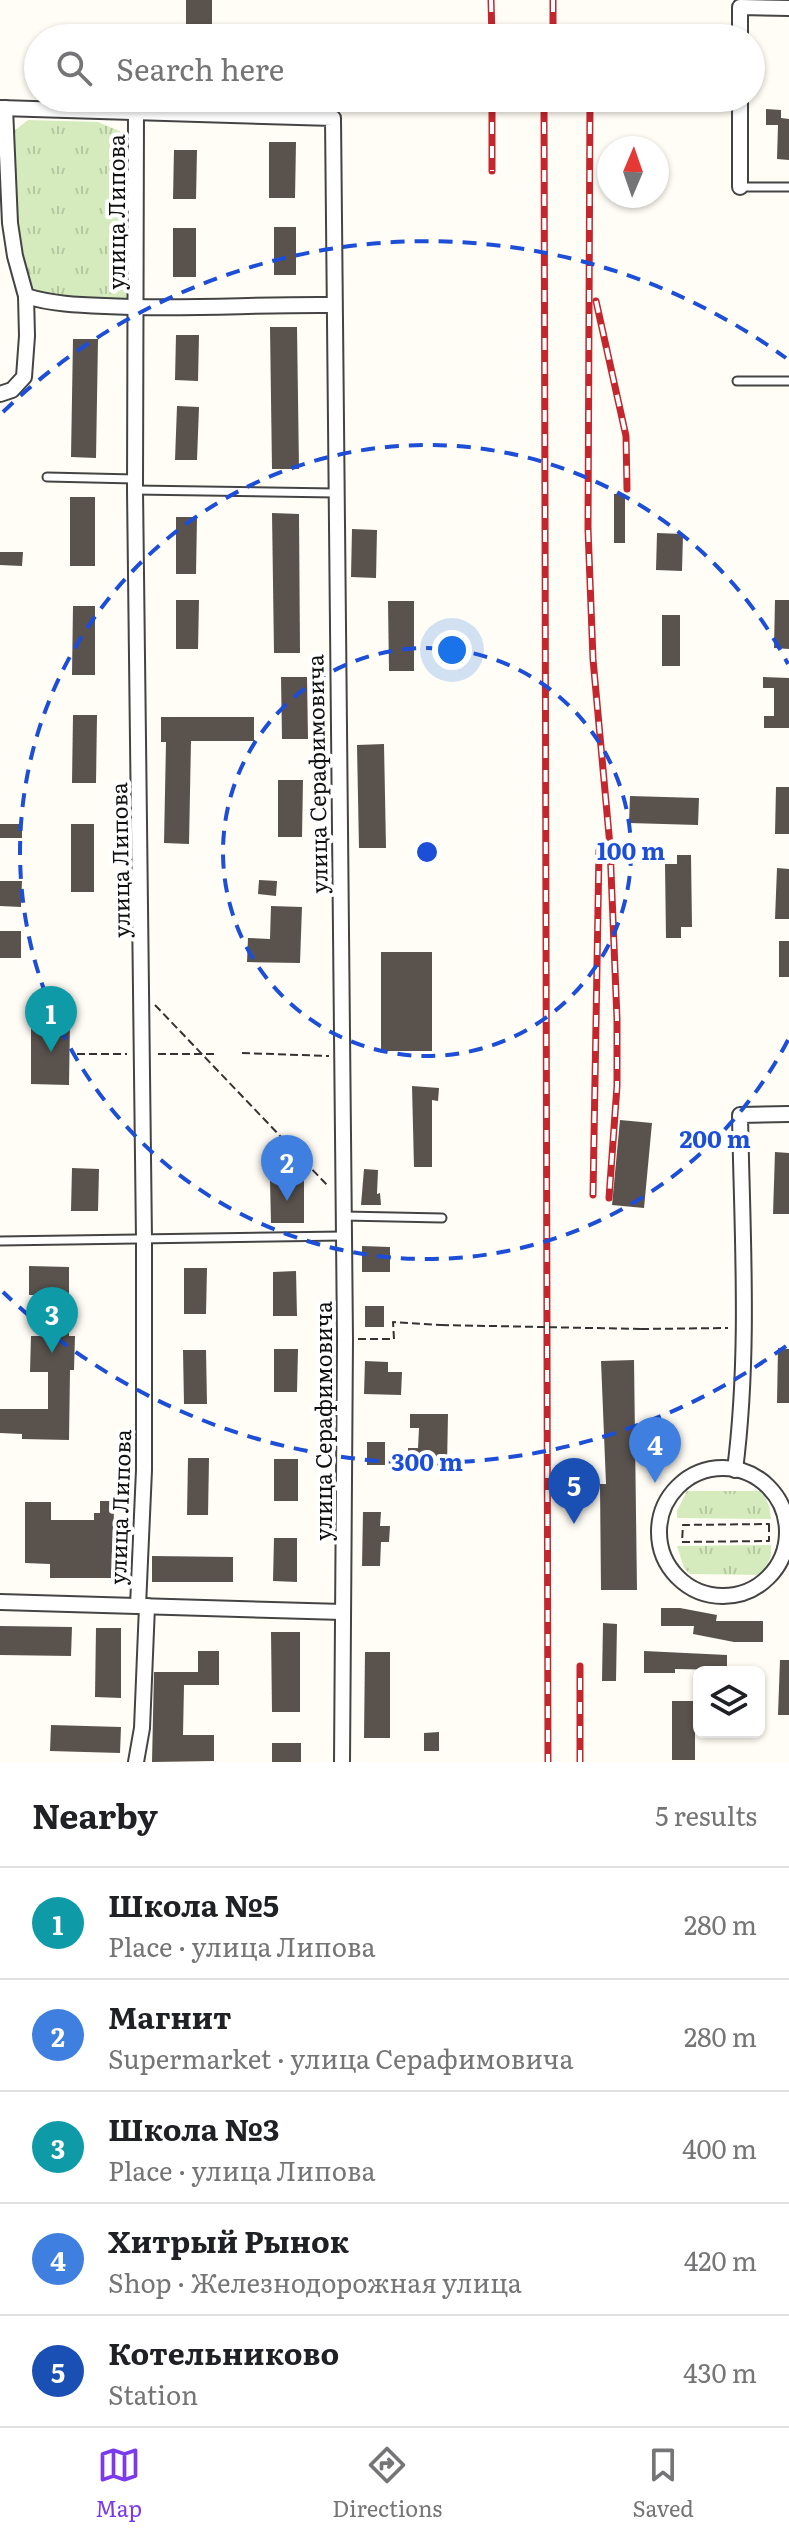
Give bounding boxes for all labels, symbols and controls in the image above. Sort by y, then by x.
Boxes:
search box [24,24,765,112]
icon: search [52,46,96,90]
text: Search here [116,46,284,90]
street label: улица Липова [99,134,132,290]
north arrow [597,136,669,208]
your location [432,630,472,670]
street label: улица Серафимовича [297,654,335,894]
street label: улица Липова [101,782,137,938]
text: 100 m [597,832,665,867]
centre of rings [413,838,441,866]
pin: 1 [25,986,77,1052]
text: 200 m [679,1120,751,1155]
pin: 2 [261,1135,313,1201]
pin: 3 [26,1287,78,1353]
street label: улица Серафимовича [306,1301,339,1541]
pin: 4 [629,1417,681,1483]
street label: улица Липова [100,1429,138,1585]
text: 300 m [391,1443,463,1478]
pin: 5 [548,1458,600,1524]
map controls [693,1666,765,1738]
button: layers [693,1666,765,1738]
text: Nearby [32,1789,158,1839]
text: 5 results [655,1795,757,1834]
text: Школа №5 [108,1882,279,1926]
text: 1 [53,1904,63,1943]
text: 280 m [684,1904,757,1943]
text: Place · улица Липова [108,1926,376,1965]
text: Магнит [108,1994,231,2038]
text: 2 [51,2016,65,2055]
text: 280 m [684,2016,757,2055]
text: Supermarket · улица Серафимовича [108,2038,573,2077]
text: Школа №3 [108,2106,280,2150]
text: 3 [51,2128,65,2167]
text: 400 m [682,2128,757,2167]
text: Place · улица Липова [108,2150,376,2189]
text: Хитрый Рынок [108,2218,349,2262]
text: 4 [50,2240,66,2279]
text: 420 m [684,2240,757,2279]
text: Shop · Железнодорожная улица [108,2262,522,2301]
text: Котельниково [108,2330,339,2374]
text: 5 [51,2352,65,2391]
text: 430 m [683,2352,757,2391]
text: Station [108,2374,198,2413]
tab: Map [95,2443,142,2524]
tab: Directions [332,2443,442,2524]
tab: Saved [633,2443,694,2524]

